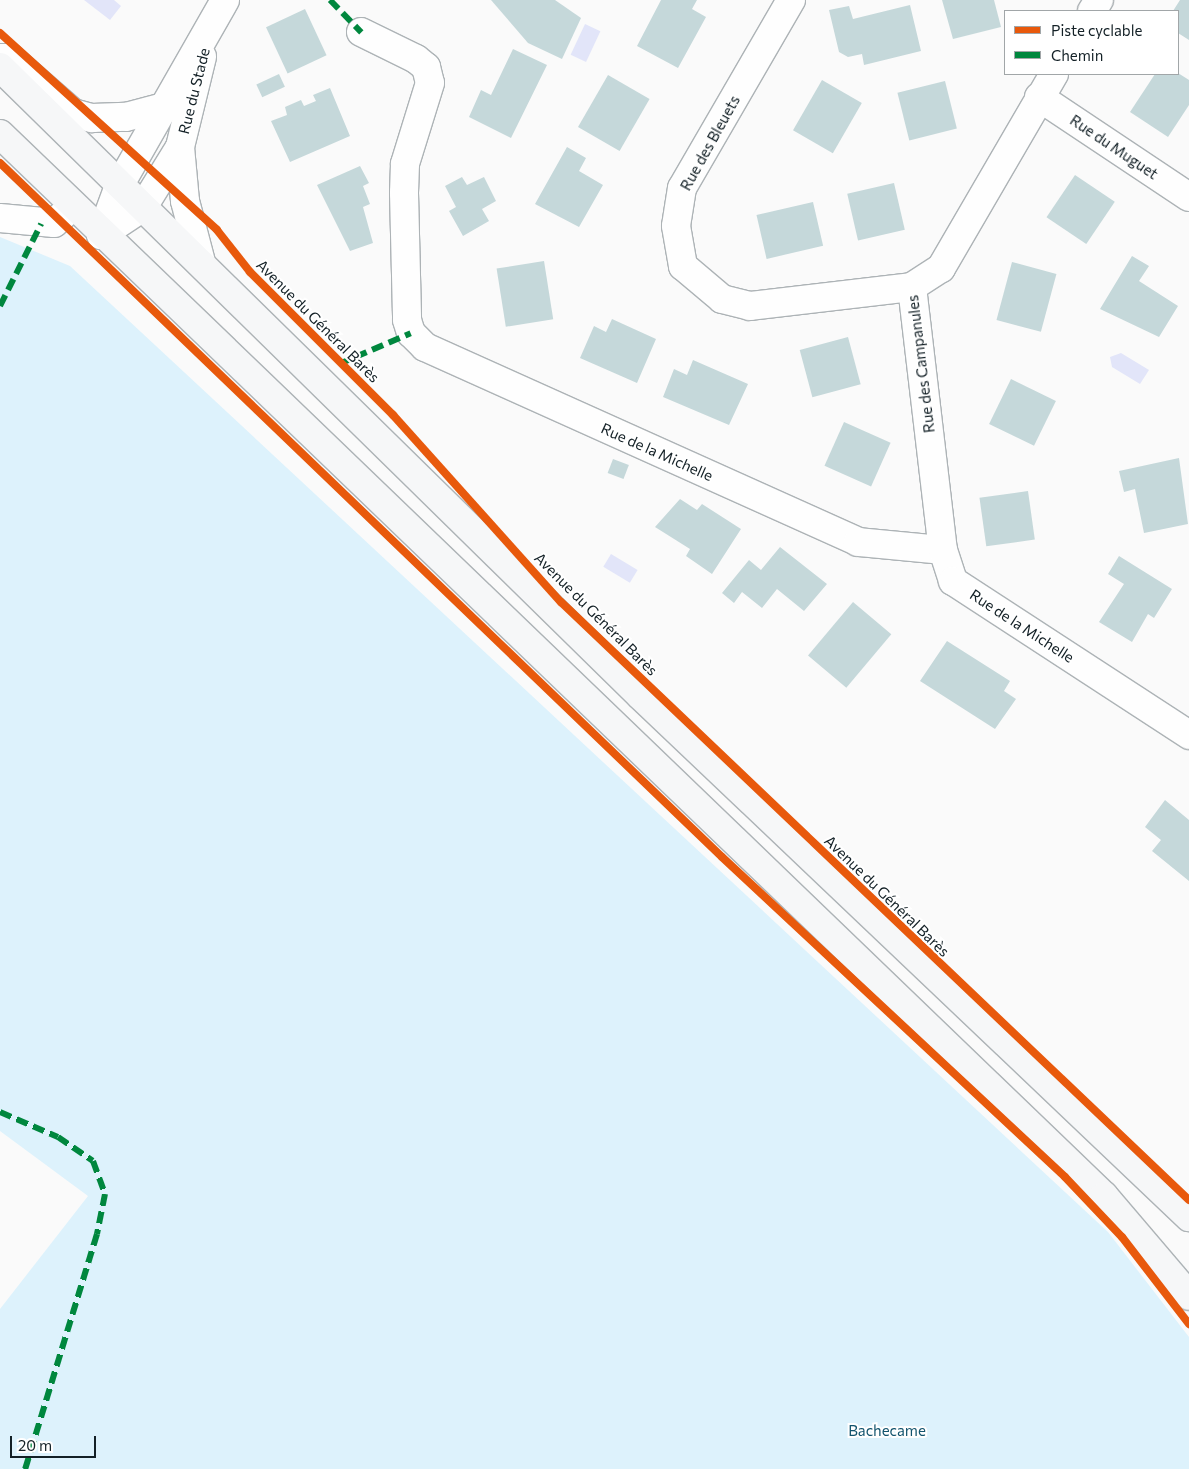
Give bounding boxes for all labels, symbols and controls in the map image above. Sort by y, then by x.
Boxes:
legend [1004,10,1179,75]
text: Piste cyclable [1051,21,1142,39]
street label: Rue du Stade [175,46,213,136]
text: Chemin [1051,46,1103,64]
street label: Rue des Bleuets [676,92,744,194]
street label: Rue du Muguet [1067,111,1161,183]
street label: Avenue du Général Barès [253,256,383,386]
street label: Rue des Campanules [904,294,938,434]
street label: Rue de la Michelle [598,419,716,485]
street label: Avenue du Général Barès [531,549,661,679]
street label: Rue de la Michelle [966,586,1078,666]
street label: Avenue du Général Barès [821,832,953,960]
park label: Bachecame [848,1422,926,1440]
scale bar [12,1426,99,1458]
text: 20 m [18,1436,52,1454]

